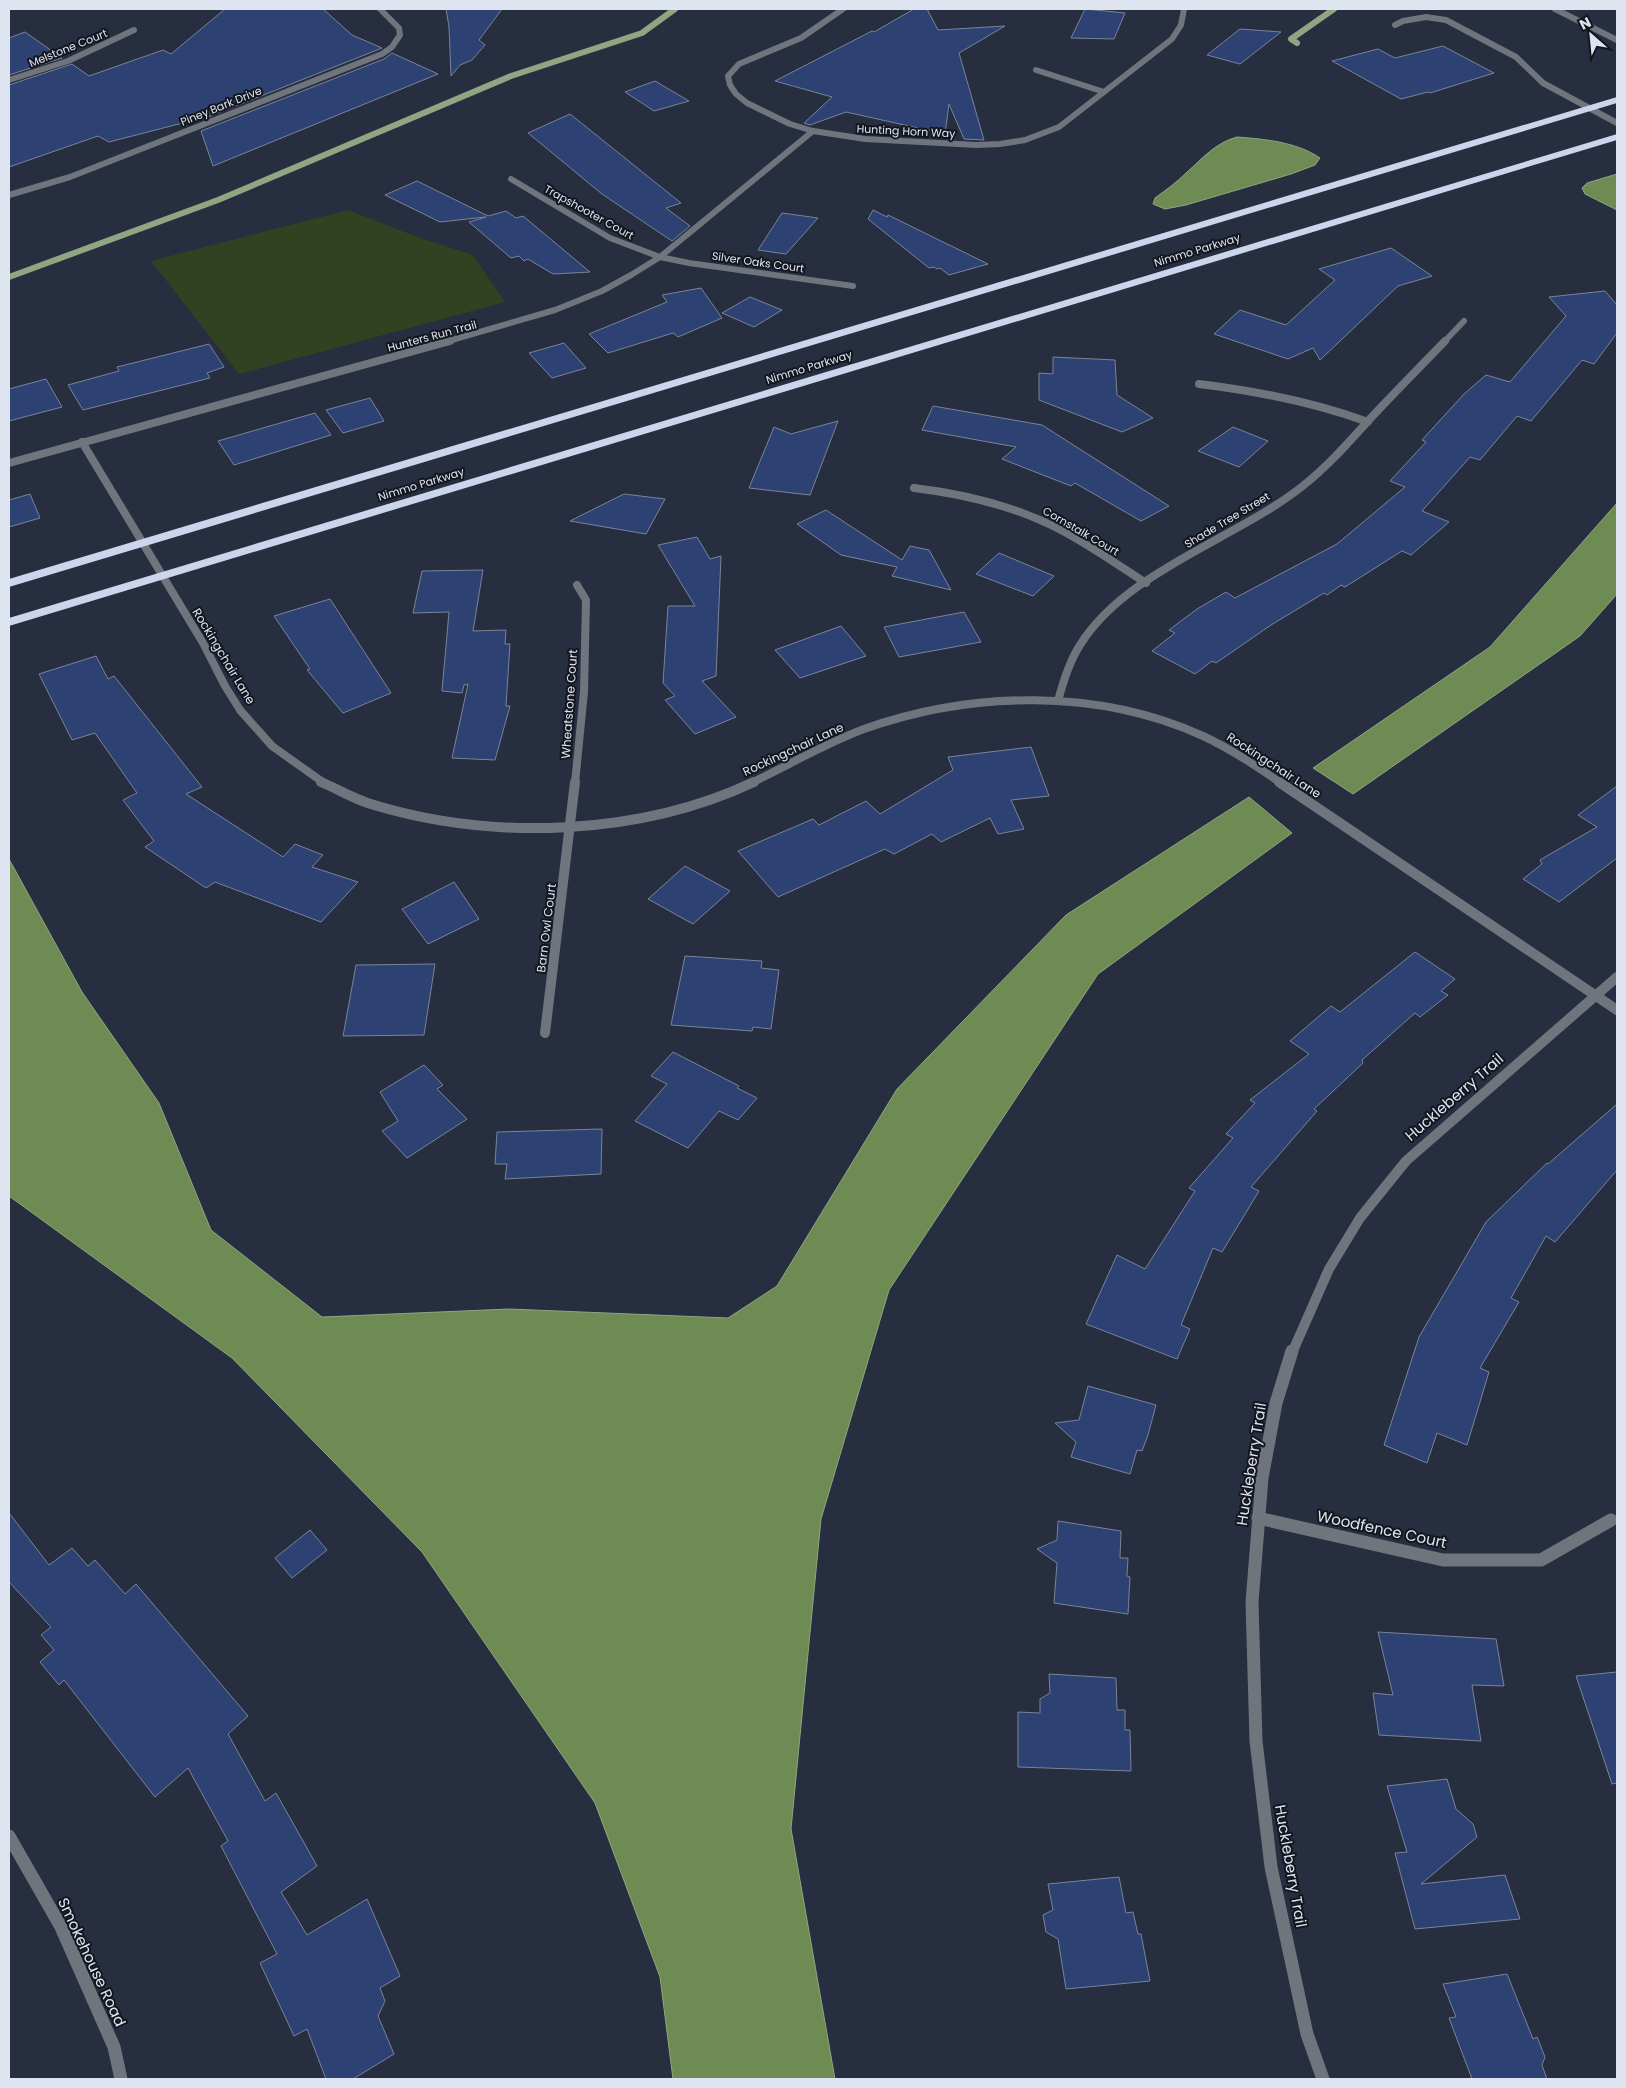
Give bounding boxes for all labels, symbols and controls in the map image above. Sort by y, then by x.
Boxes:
north arrow [1566,10,1616,60]
text: N [1576,12,1594,35]
street label: Melstone Court [26,25,110,71]
street label: Piney Bark Drive [178,82,264,130]
street label: Hunting Horn Way [856,120,957,142]
street label: Trapshooter Court [541,181,637,243]
street label: Nimmo Parkway [1152,229,1243,271]
street label: Silver Oaks Court [711,248,805,276]
street label: Hunters Run Trail [386,316,478,356]
street label: Nimmo Parkway [764,346,855,388]
street label: Nimmo Parkway [376,463,467,505]
street label: Shade Tree Street [1181,488,1273,552]
street label: Cornstalk Court [1040,503,1122,559]
street label: Rockingchair Lane [189,605,259,707]
street label: Wheatstone Court [557,649,581,759]
street label: Rockingchair Lane [740,718,846,780]
street label: Rockingchair Lane [1224,728,1324,802]
street label: Barn Owl Court [532,882,560,974]
street label: Huckleberry Trail [1400,1048,1508,1146]
street label: Huckleberry Trail [1231,1401,1271,1527]
street label: Woodfence Court [1315,1505,1449,1553]
street label: Huckleberry Trail [1270,1803,1312,1929]
street label: Smokehouse Road [53,1894,131,2030]

